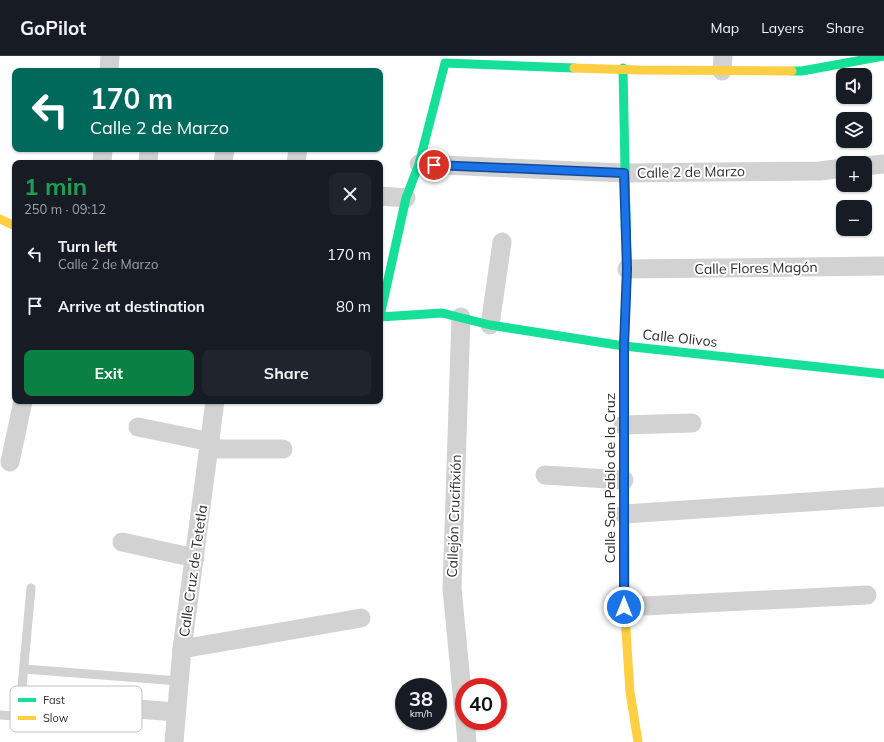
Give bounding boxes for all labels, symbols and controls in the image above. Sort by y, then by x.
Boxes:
text: GoPilot [20,16,86,40]
text: Map [710,19,739,37]
text: Layers [761,19,804,37]
text: Share [826,19,864,37]
map controls [836,68,872,236]
button: sound [836,68,872,104]
text: 170 m [90,81,173,116]
icon: left [24,84,76,136]
button: layers [836,112,872,148]
text: Calle 2 de Marzo [90,116,229,139]
pin [417,148,451,182]
icon: arrive [423,154,445,176]
button: + [836,156,872,192]
street label: Calle 2 de Marzo [637,162,745,182]
text: 1 min [24,171,87,201]
button: close [329,173,371,215]
button: − [836,200,872,236]
text: 250 m · 09:12 [24,201,106,217]
text: Turn left [58,237,117,256]
icon: left [24,243,46,265]
text: 170 m [327,245,371,264]
text: Calle 2 de Marzo [58,256,158,272]
street label: Calle Flores Magón [694,258,818,278]
icon: arrive [24,295,46,317]
text: Arrive at destination [58,297,205,316]
text: 80 m [336,297,371,316]
street label: Calle Olivos [642,325,719,351]
button: Exit [24,350,194,396]
button: Share [202,350,371,396]
street label: Calle San Pablo de la Cruz [601,393,619,563]
street label: Callejón Crucifixión [443,454,465,578]
street label: Calle Cruz de Tetetla [175,504,211,638]
position arrow [603,586,645,628]
speed limit sign: 40 [455,678,507,730]
legend [10,686,142,732]
text: 38 [409,686,433,711]
text: Fast [43,693,65,707]
text: km/h [410,707,432,720]
text: Slow [43,711,69,725]

